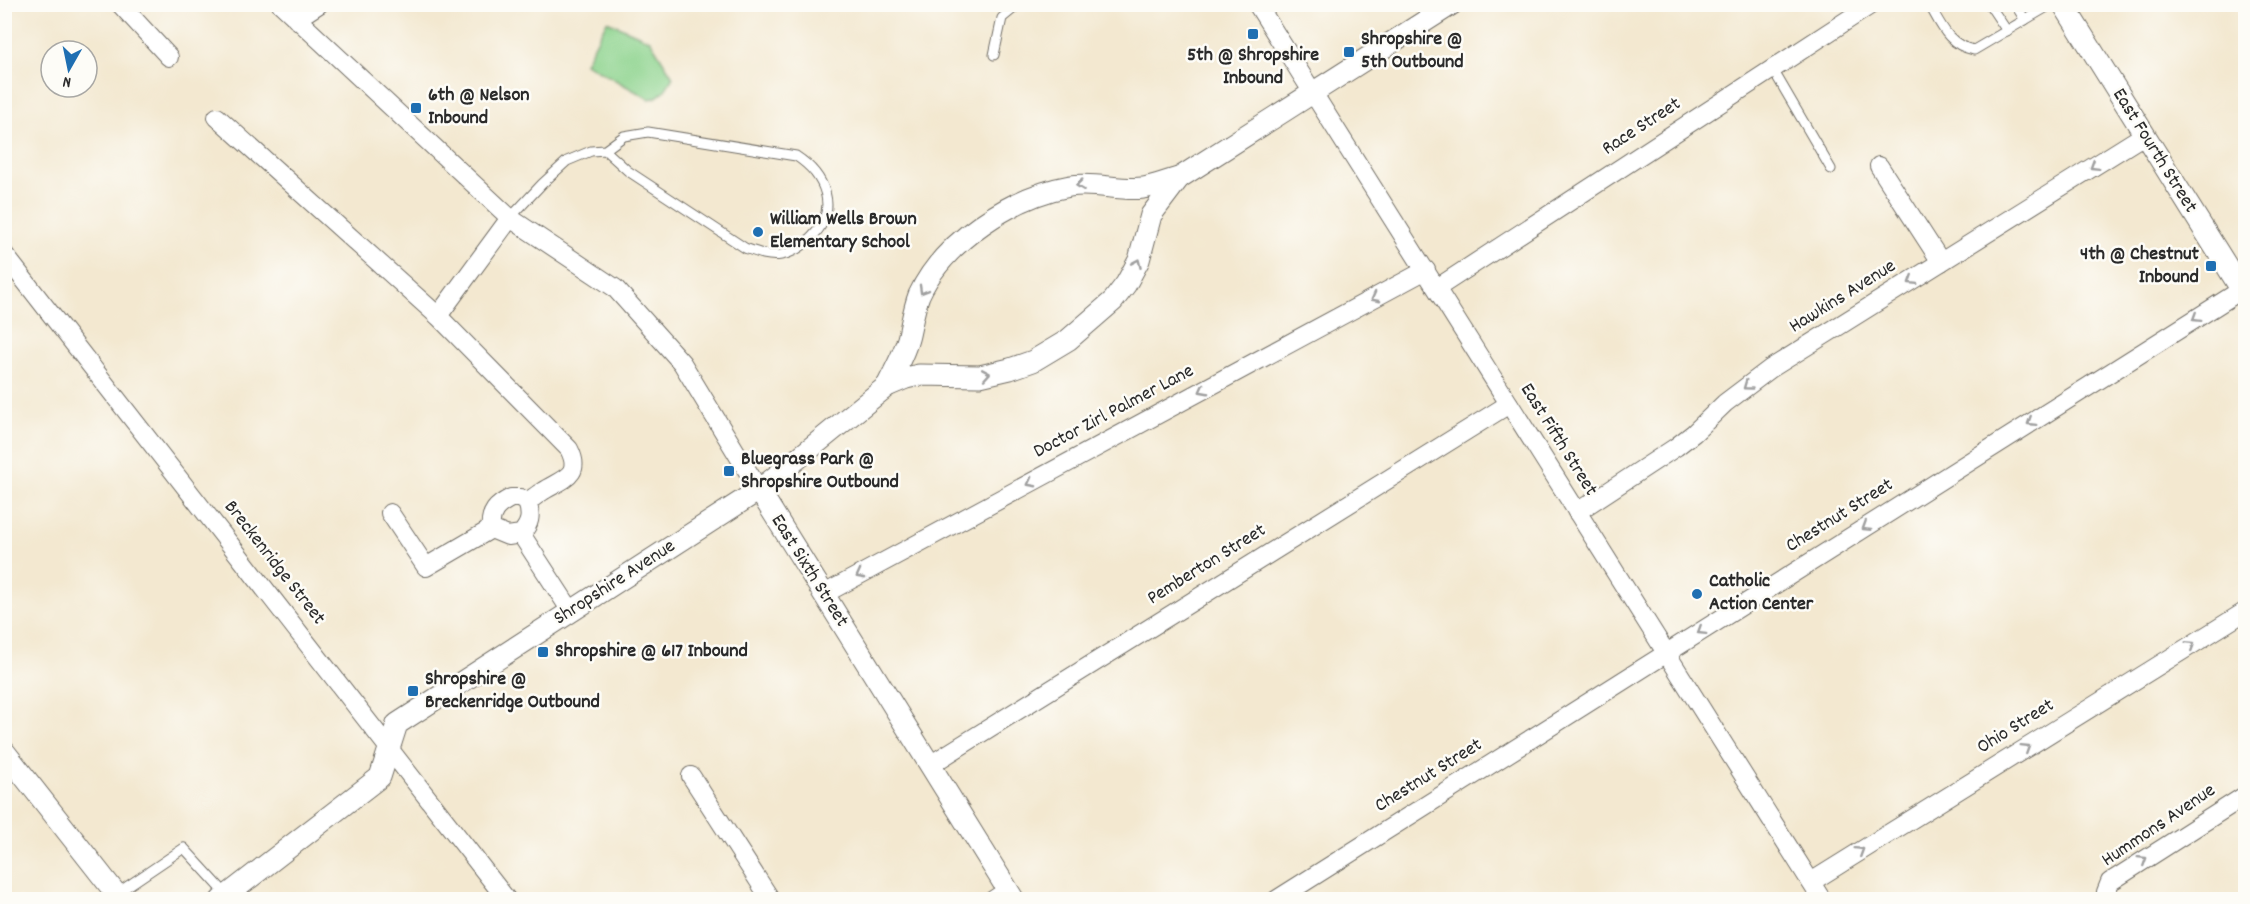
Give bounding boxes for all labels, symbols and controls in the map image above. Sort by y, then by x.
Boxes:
place label: Shropshire @ 5th Outbound [1361,26,1464,77]
marker: 5th @ Shropshire Inbound [1246,27,1260,41]
north arrow [39,39,99,99]
place label: 5th @ Shropshire Inbound [1187,42,1319,93]
marker: Shropshire @ 5th Outbound [1342,45,1356,59]
text: N [61,69,73,93]
place label: 6th @ Nelson Inbound [428,82,530,133]
street label: East Fourth Street [2104,83,2204,219]
street label: Race Street [1597,91,1687,163]
marker: 6th @ Nelson Inbound [409,101,423,115]
one-way arrow [2090,158,2100,170]
one-way arrow [1075,179,1084,191]
place label: William Wells Brown Elementary School [770,206,917,257]
marker: William Wells Brown Elementary School [751,225,765,239]
place label: 4th @ Chestnut Inbound [2080,241,2200,292]
street label: Hawkins Avenue [1784,253,1902,341]
one-way arrow [1129,258,1141,269]
marker: 4th @ Chestnut Inbound [2204,259,2218,273]
one-way arrow [1908,273,1918,285]
one-way arrow [919,283,931,294]
one-way arrow [1370,291,1381,302]
one-way arrow [2192,311,2202,323]
street label: Doctor Zirl Palmer Lane [1029,358,1199,466]
one-way arrow [980,368,990,381]
street label: East Fifth Street [1512,378,1604,502]
one-way arrow [1743,379,1754,390]
one-way arrow [1199,383,1209,394]
one-way arrow [2027,415,2037,427]
place label: Bluegrass Park @ Shropshire Outbound [741,446,899,497]
marker: Bluegrass Park @ Shropshire Outbound [722,464,736,478]
street label: Chestnut Street [1781,472,1899,560]
one-way arrow [1027,476,1038,487]
street label: Breckenridge Street [216,495,332,631]
street label: East Sixth Street [763,509,855,633]
street label: Pemberton Street [1142,517,1272,613]
one-way arrow [1862,519,1872,531]
street label: Shropshire Avenue [549,533,682,633]
one-way arrow [855,568,866,579]
place label: Catholic Action Center [1709,568,1814,619]
marker: Catholic Action Center [1690,587,1704,601]
one-way arrow [1697,623,1708,634]
place label: Shropshire @ 617 Inbound [555,638,748,666]
one-way arrow [2185,640,2195,652]
marker: Shropshire @ 617 Inbound [536,645,550,659]
place label: Shropshire @ Breckenridge Outbound [425,666,600,717]
marker: Shropshire @ Breckenridge Outbound [406,684,420,698]
street label: Ohio Street [1972,692,2060,762]
street label: Chestnut Street [1370,732,1488,820]
one-way arrow [2020,743,2030,755]
street label: Hummons Avenue [2096,777,2222,875]
one-way arrow [1854,846,1864,858]
one-way arrow [2137,855,2147,867]

